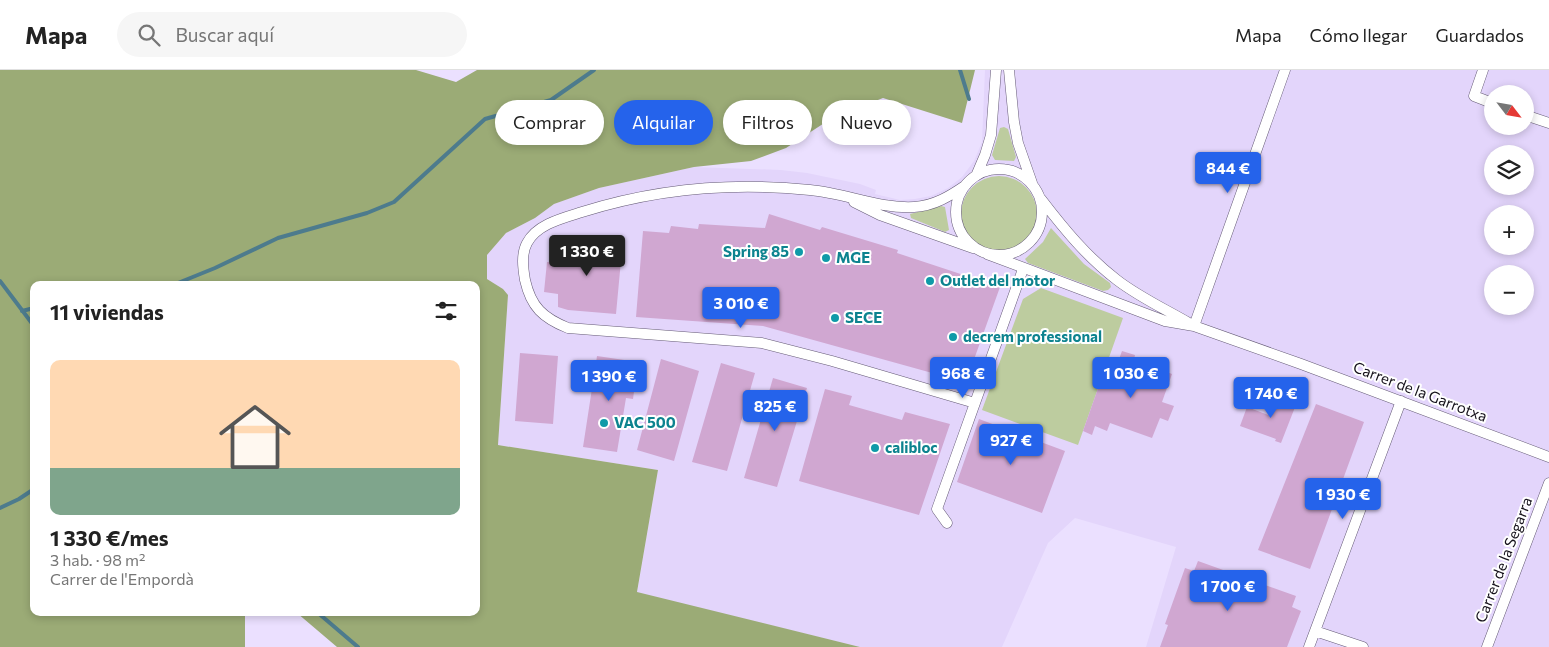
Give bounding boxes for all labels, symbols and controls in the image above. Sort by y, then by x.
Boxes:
search box [117,12,467,57]
text: Mapa [25,20,87,49]
icon: search [135,21,163,49]
text: Buscar aquí [175,23,274,46]
text: Mapa [1235,24,1282,46]
text: Cómo llegar [1310,24,1407,46]
text: Guardados [1435,24,1524,46]
north arrow [1484,85,1534,135]
map controls [1484,85,1534,315]
chip: Comprar [495,100,604,145]
chip: Alquilar [614,100,713,145]
chip: Filtros [723,100,812,145]
chip: Nuevo [822,100,911,145]
button: layers [1484,145,1534,195]
pin: 844 € [1193,152,1263,194]
text: 844 € [1206,158,1250,177]
button: + [1484,205,1534,255]
pin: 1 330 € [541,234,633,277]
text: 1 330 € [560,241,614,260]
place label: Spring 85 [723,242,789,260]
marker: Spring 85 [793,246,805,258]
place label: MGE [836,248,870,266]
marker: MGE [820,252,832,264]
button: − [1484,265,1534,315]
place label: Outlet del motor [940,271,1055,289]
marker: Outlet del motor [924,275,936,287]
pin: 3 010 € [695,286,787,329]
text: 3 010 € [713,293,769,312]
icon: filters [432,297,460,325]
text: 11 viviendas [50,299,164,324]
place label: SECE [845,308,882,326]
marker: SECE [829,312,841,324]
place label: decrem professional [963,327,1102,345]
marker: decrem professional [947,331,959,343]
pin: 968 € [928,356,998,399]
pin: 1 030 € [1085,356,1177,399]
street label: Carrer de la Garrotxa [1351,357,1490,425]
pin: 1 390 € [563,360,655,402]
text: 968 € [941,363,985,382]
text: 1 030 € [1103,363,1159,382]
text: 1 390 € [582,366,636,385]
pin: 1 740 € [1225,376,1317,419]
text: 1 740 € [1245,383,1297,402]
pin: 825 € [740,390,810,432]
icon: home [210,392,300,482]
text: 825 € [754,396,796,415]
place label: VAC 500 [614,413,676,431]
marker: VAC 500 [598,417,610,429]
pin: 927 € [976,424,1046,466]
text: 927 € [990,430,1032,449]
place label: calibloc [885,438,938,456]
marker: calibloc [869,442,881,454]
pin: 1 930 € [1297,478,1389,520]
text: 1 930 € [1316,484,1370,503]
street label: Carrer de la Segarra [1471,494,1535,625]
text: 1 330 €/mes [50,525,169,550]
text: 3 hab. · 98 m² [50,550,145,569]
text: Carrer de l'Empordà [50,569,194,588]
pin: 1 700 € [1182,570,1274,612]
text: 1 700 € [1201,576,1255,595]

